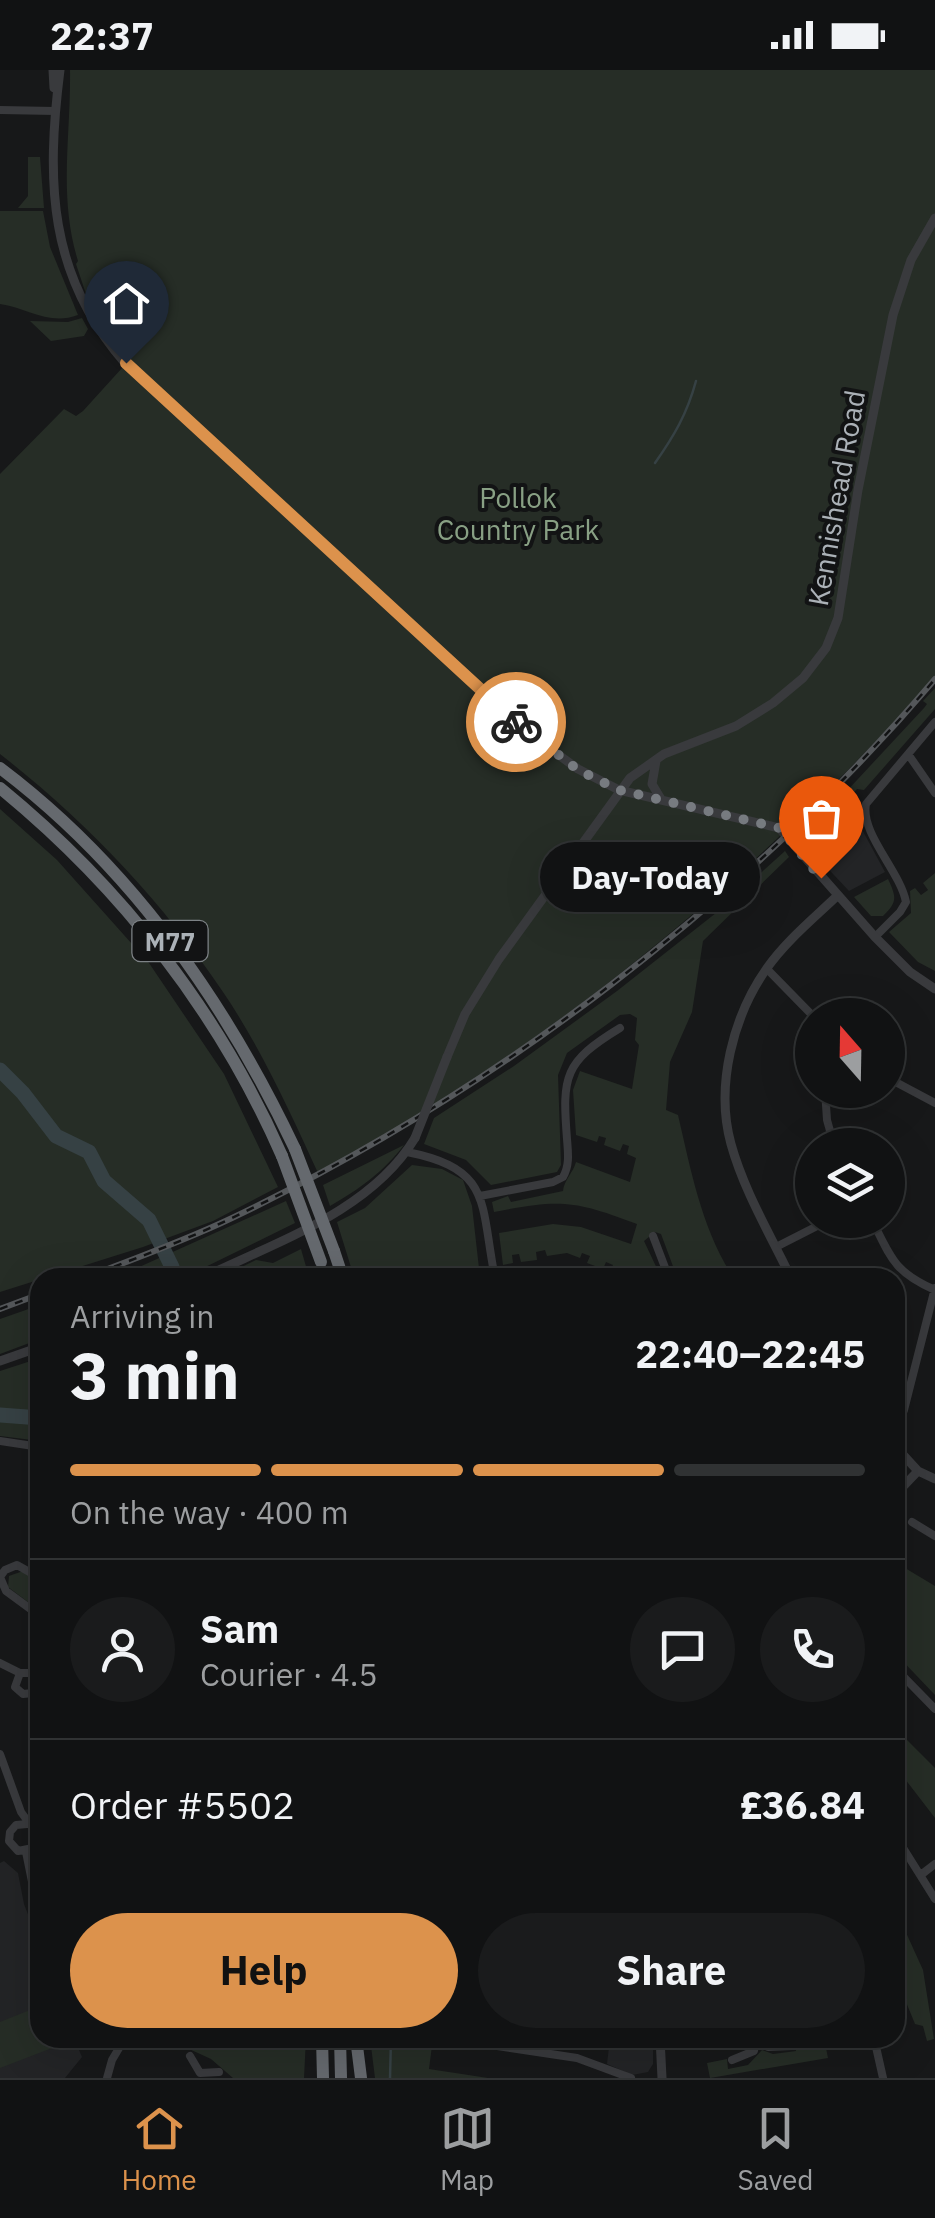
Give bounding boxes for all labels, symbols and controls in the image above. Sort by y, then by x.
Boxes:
text: 22:37 [50,11,154,60]
pin [84,261,169,364]
icon: home [99,276,154,331]
street label: Kennishead Road [799,387,873,609]
park label: Pollok Country Park [437,479,599,548]
courier [466,672,566,772]
icon: bike [489,695,544,750]
pin [779,776,864,879]
icon: bag [794,791,849,846]
callout: Day-Today [541,843,761,913]
text: Day-Today [571,856,729,898]
road number: M77 [132,921,208,961]
north arrow [795,998,905,1108]
map controls [795,998,905,1238]
button: layers [795,1128,905,1238]
text: Arriving in [70,1295,215,1337]
text: 22:40–22:45 [635,1329,865,1378]
text: 3 min [70,1332,240,1417]
text: On the way · 400 m [70,1491,349,1533]
button: person [70,1597,175,1702]
button: chat [630,1597,735,1702]
button: phone [760,1597,865,1702]
text: Sam [200,1604,279,1653]
text: Courier · 4.5 [200,1653,378,1695]
text: Order #5502 [70,1780,295,1829]
text: £36.84 [740,1780,865,1829]
button: Help [70,1913,458,2028]
button: Share [478,1913,865,2028]
tab: Home [121,2101,197,2198]
tab: Map [440,2101,495,2198]
tab: Saved [737,2101,814,2198]

